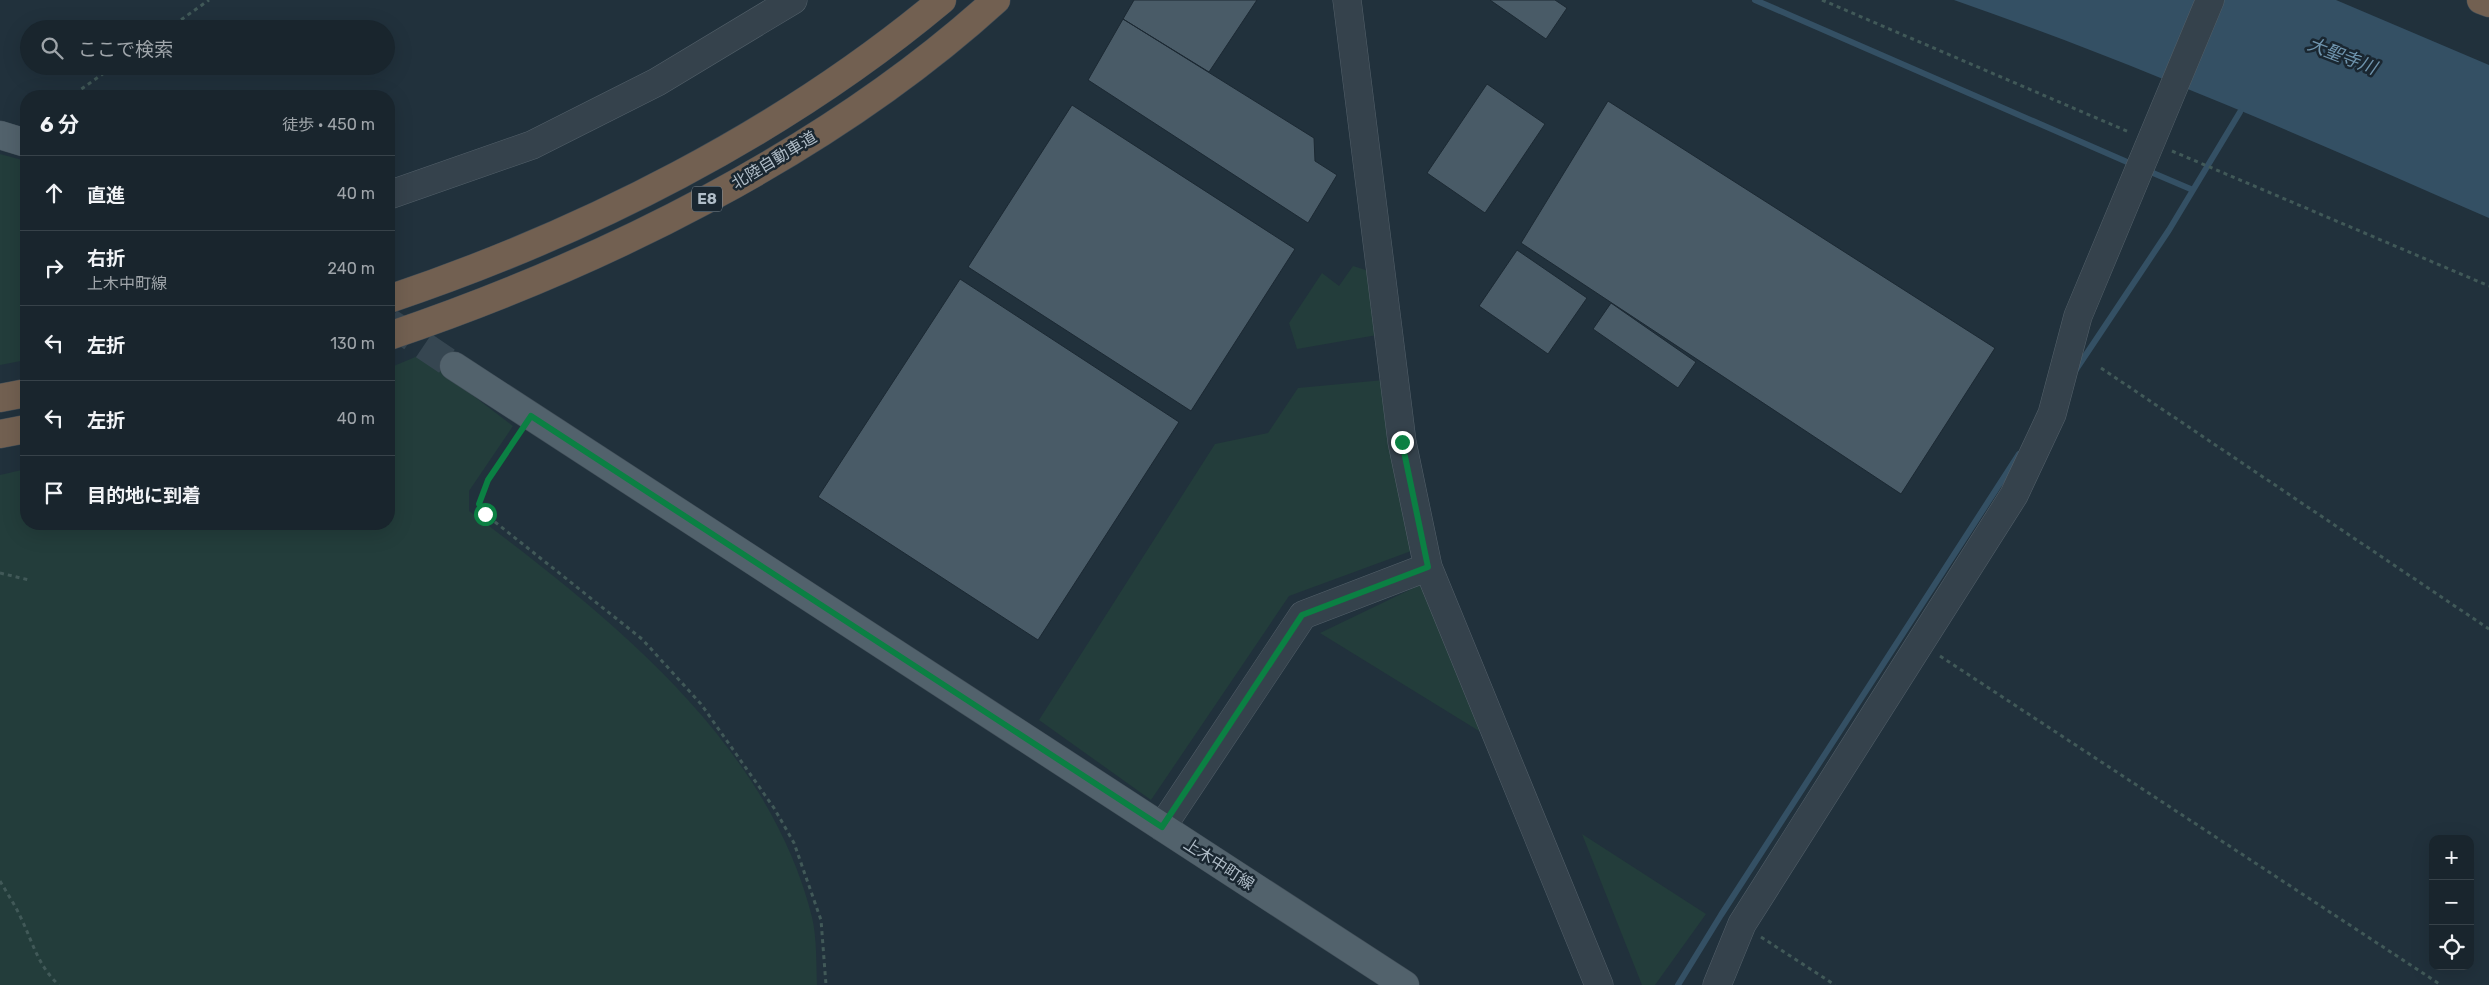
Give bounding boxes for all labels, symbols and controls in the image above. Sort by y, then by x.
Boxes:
search box [20,20,395,75]
water label: 大聖寺川 [2304,33,2381,80]
icon: search [38,34,66,62]
text: ここで検索 [78,38,173,61]
text: 6 分 [40,112,79,137]
text: 徒歩 · 450 m [282,115,375,134]
street label: 北陸自動車道 [728,127,820,193]
icon: ahead [40,179,68,207]
text: 直進 [87,184,125,207]
text: 40 m [337,184,375,203]
road number: E8 [692,186,722,212]
text: 右折 [87,247,125,270]
icon: right [40,254,68,282]
text: 240 m [328,259,375,278]
text: 上木中町線 [87,274,167,293]
icon: left [40,329,68,357]
text: 左折 [87,334,125,357]
text: 130 m [330,334,375,353]
icon: left [40,404,68,432]
text: 左折 [87,409,125,432]
text: 40 m [337,409,375,428]
route end [1391,431,1414,454]
icon: arrive [40,479,68,507]
text: 目的地に到着 [87,484,201,507]
route start [474,503,497,526]
street label: 上木中町線 [1180,834,1258,894]
map controls [2429,835,2474,970]
button: + [2429,835,2474,880]
button: − [2429,880,2474,925]
button: locate [2429,925,2474,970]

